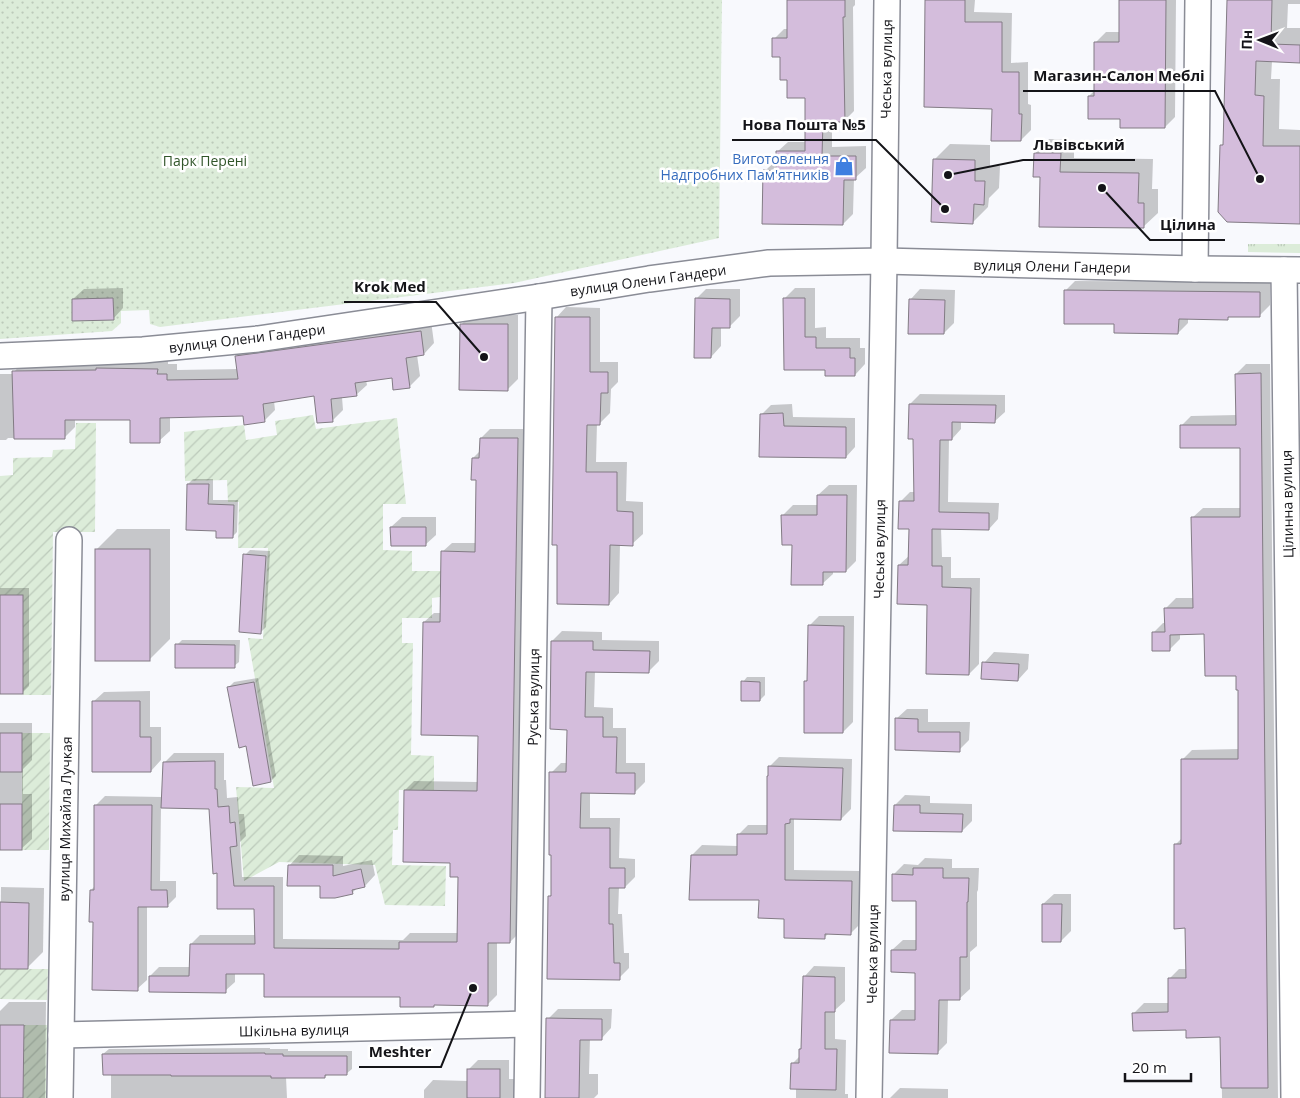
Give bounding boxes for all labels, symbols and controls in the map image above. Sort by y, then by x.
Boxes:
north arrow [1235,15,1285,65]
street label: Чеська вулиця [876,19,896,119]
text: Пн [1237,30,1256,50]
callout: Магазин-Салон Меблі [1023,61,1215,91]
text: Магазин-Салон Меблі [1033,65,1205,85]
callout: Нова Пошта №5 [732,110,876,140]
text: Нова Пошта №5 [742,114,866,134]
callout: Львівський [1023,130,1135,160]
text: Львівський [1033,134,1125,154]
place label: Виготовлення Надгробних Пам'ятників [661,149,829,184]
park label: Парк Перені [163,151,247,170]
shop icon: Виготовлення Надгробних Пам'ятників [833,155,855,177]
callout: Цілина [1150,210,1225,240]
text: Цілина [1160,214,1216,234]
street label: вулиця Олени Гандери [973,255,1131,277]
street label: вулиця Олени Гандери [569,260,727,300]
callout: Krok Med [344,272,436,302]
text: Krok Med [354,276,426,296]
street label: вулиця Олени Гандери [168,319,326,357]
street label: Цілинна вулиця [1277,450,1297,558]
street label: Чеська вулиця [869,499,889,599]
street label: Руська вулиця [523,648,543,746]
street label: вулиця Михайла Лучкая [54,736,76,902]
street label: Чеська вулиця [862,904,882,1004]
street label: Шкільна вулиця [239,1020,349,1040]
callout: Meshter [359,1037,441,1067]
text: Meshter [369,1041,431,1061]
scale bar [1125,1050,1191,1082]
text: 20 m [1132,1057,1167,1077]

